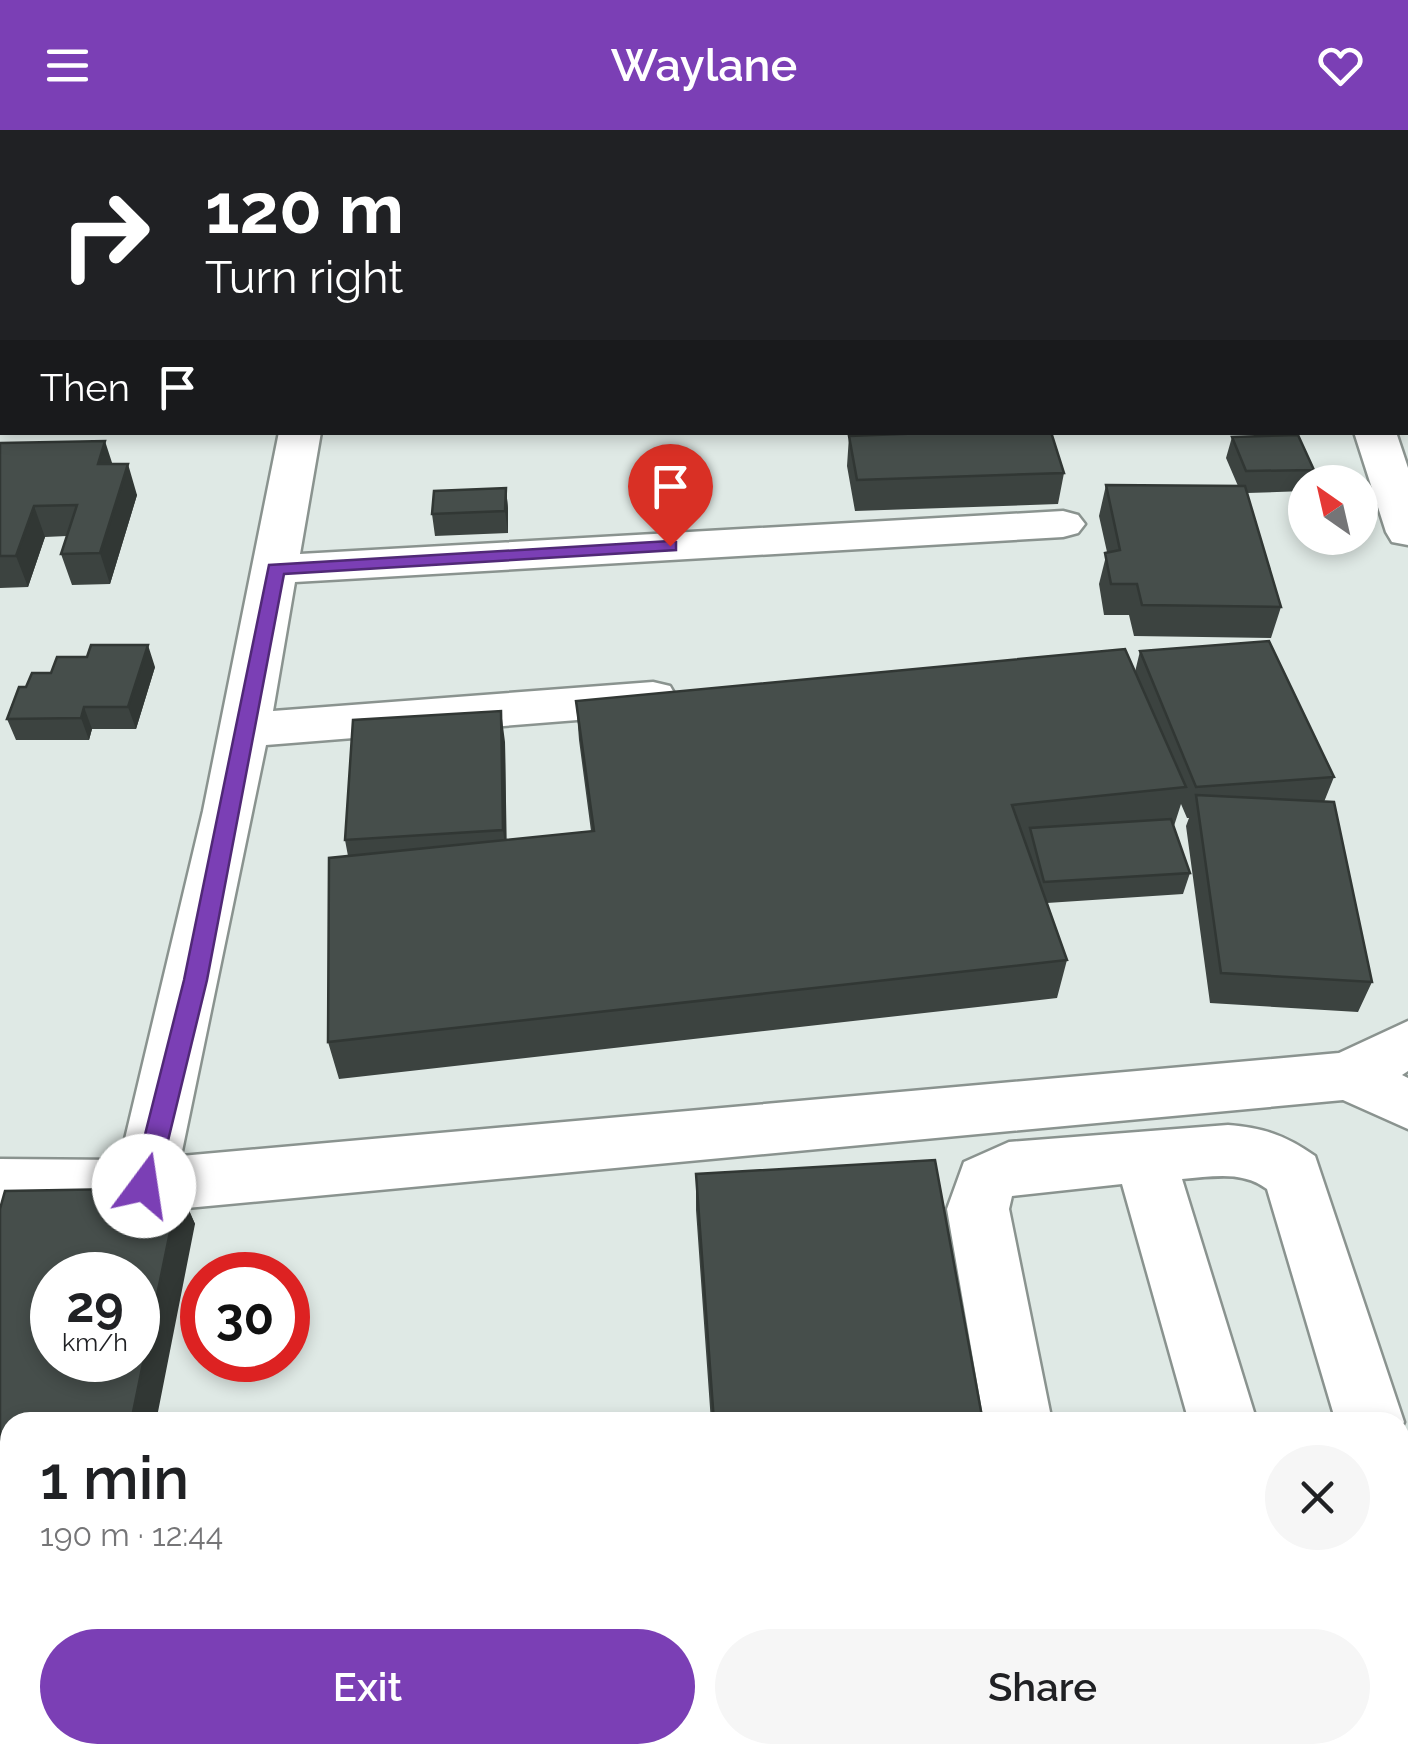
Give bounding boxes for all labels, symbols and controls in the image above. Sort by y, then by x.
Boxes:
icon: menu [40,38,95,93]
icon: heart [1313,38,1368,93]
text: Waylane [611,39,797,92]
text: 120 m [205,167,404,249]
icon: right [40,170,170,300]
text: Turn right [205,251,403,304]
icon: arrive [150,360,205,415]
text: Then [40,365,130,410]
pin [628,444,713,547]
icon: arrive [643,459,698,514]
north arrow [1288,465,1378,555]
map controls [1288,465,1378,555]
position arrow [92,1134,196,1238]
speed limit sign: 30 [180,1252,310,1382]
text: 29 [66,1275,124,1334]
text: km/h [62,1327,128,1357]
text: 1 min [40,1443,189,1513]
button: close [1265,1445,1370,1550]
text: 190 m · 12:44 [40,1516,223,1553]
button: Exit [40,1629,695,1744]
button: Share [715,1629,1370,1744]

